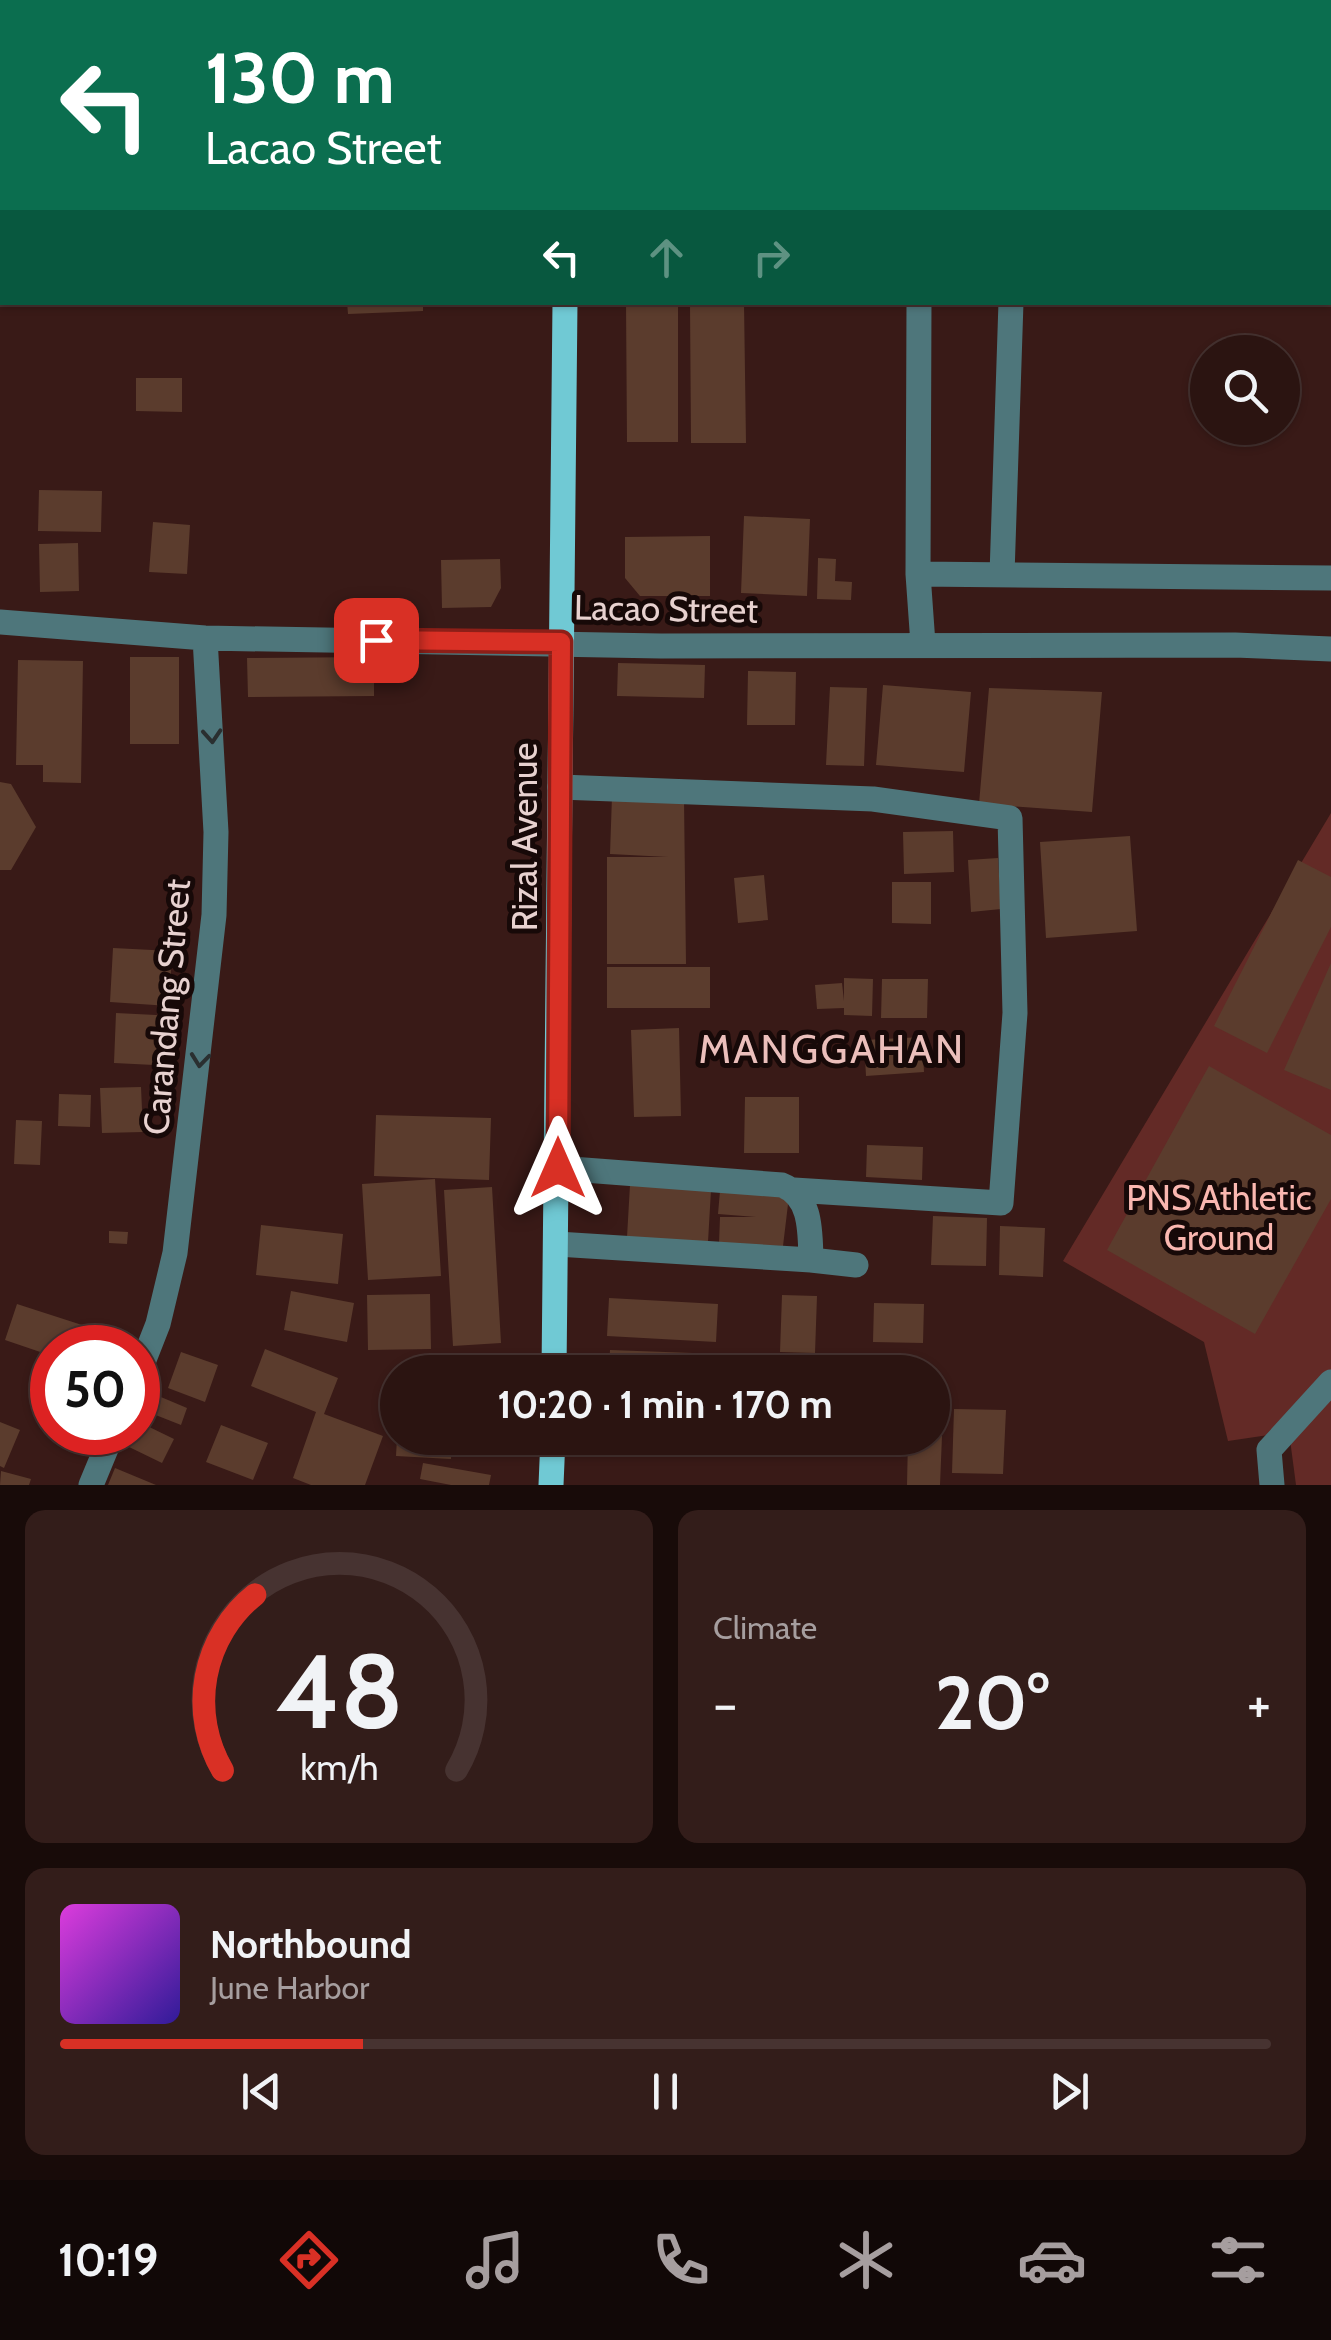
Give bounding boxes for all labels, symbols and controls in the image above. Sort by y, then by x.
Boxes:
text: 130 m [205,35,395,121]
icon: left [40,40,170,170]
text: Lacao Street [205,121,442,175]
icon: left [534,230,589,285]
icon: ahead [639,230,694,285]
icon: right [744,230,799,285]
map controls [1190,335,1300,445]
button: search [1190,335,1300,445]
street label: Lacao Street [574,585,759,632]
pin [334,598,419,683]
icon: arrive [349,613,404,668]
one-way arrow [201,728,222,744]
street label: Rizal Avenue [503,743,546,931]
street label: Carandang Street [134,877,199,1137]
district label: MANGGAHAN [698,1024,966,1073]
one-way arrow [190,1052,211,1068]
position arrow [506,1116,610,1220]
park label: PNS Athletic Ground [1126,1176,1312,1259]
speed limit sign: 50 [30,1325,160,1455]
text: 10:20 · 1 min · 170 m [497,1381,833,1428]
text: Climate [713,1608,817,1647]
text: 48 [275,1628,403,1754]
text: 20° [935,1657,1049,1748]
text: − [713,1670,737,1737]
text: + [1247,1670,1271,1737]
text: km/h [300,1746,378,1789]
text: Northbound [210,1921,412,1968]
text: June Harbor [210,1968,369,2007]
icon: previous [234,2064,289,2119]
icon: pause [638,2064,693,2119]
icon: next [1042,2064,1097,2119]
icon: directions [274,2225,344,2295]
icon: music [460,2225,530,2295]
icon: phone [646,2225,716,2295]
icon: climate [831,2225,901,2295]
icon: car [1017,2225,1087,2295]
icon: filters [1203,2225,1273,2295]
text: 10:19 [58,2233,158,2287]

